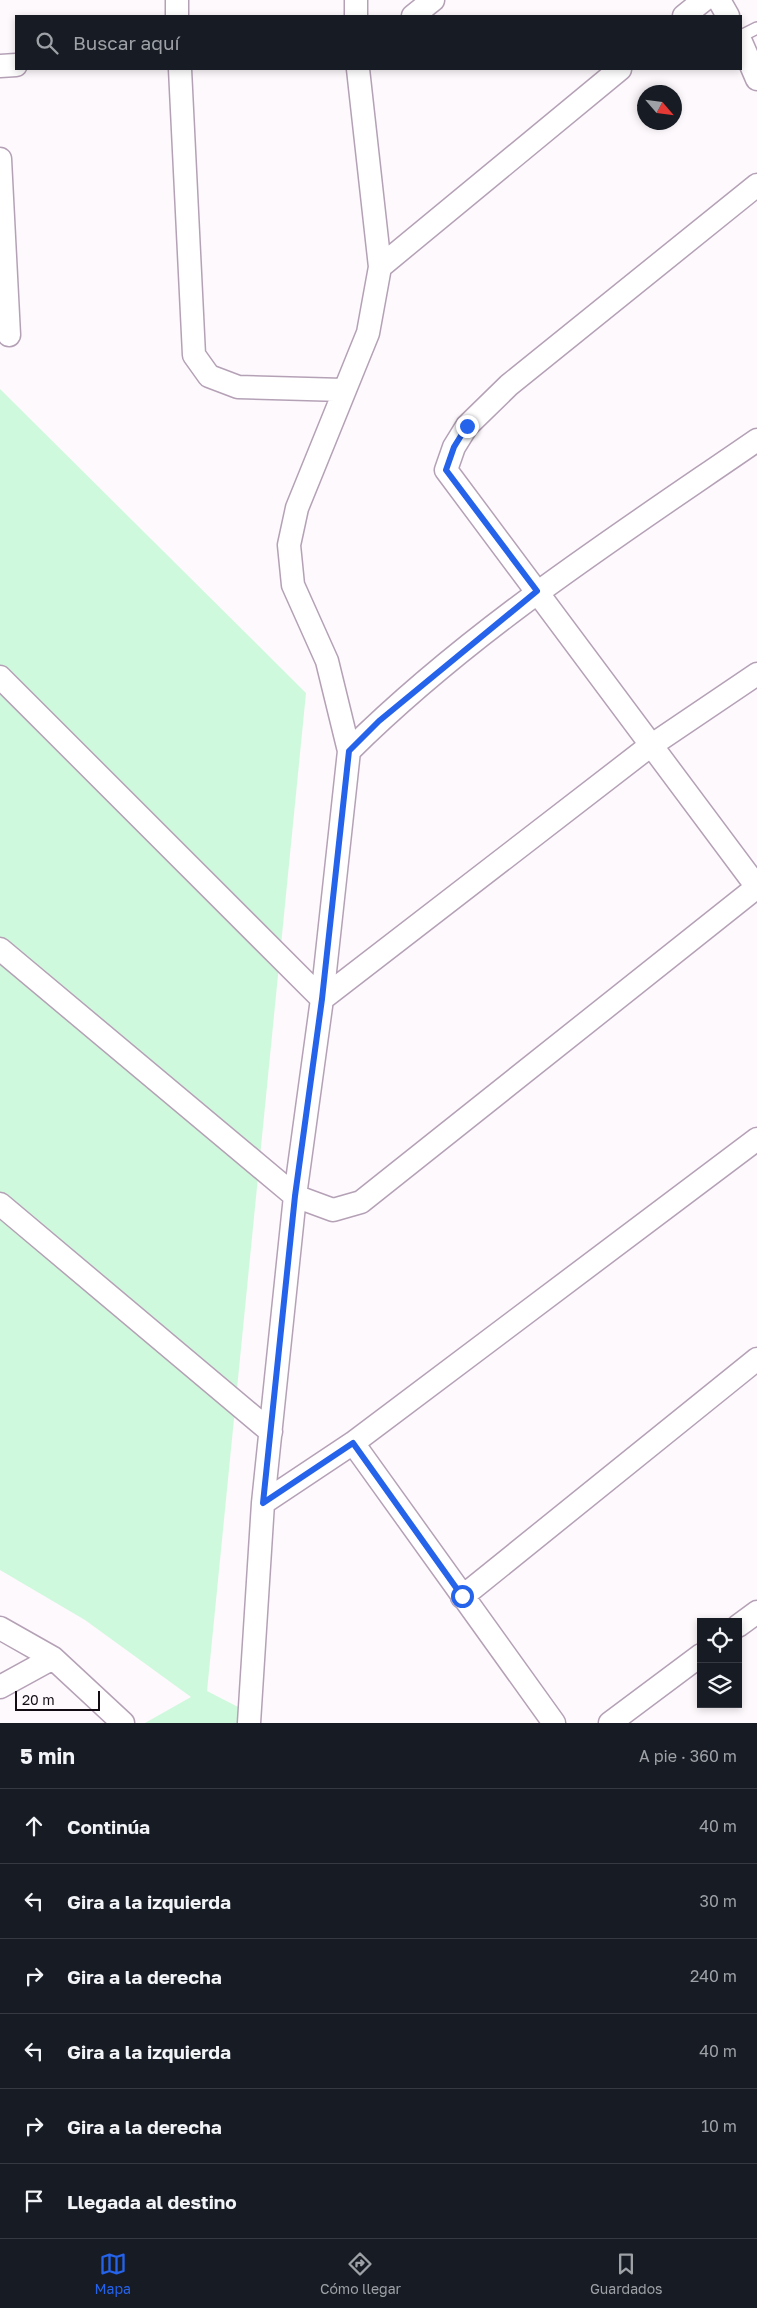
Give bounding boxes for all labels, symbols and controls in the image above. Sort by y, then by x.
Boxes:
search box [15,15,742,70]
icon: search [33,29,61,57]
text: Buscar aquí [73,31,180,54]
north arrow [637,85,682,130]
route end [456,415,479,438]
route start [451,1585,474,1608]
map controls [697,1618,742,1708]
button: locate [697,1618,742,1663]
button: layers [697,1663,742,1708]
scale bar [15,1688,100,1711]
text: 20 m [22,1691,55,1708]
text: 5 min [20,1743,75,1769]
text: A pie · 360 m [639,1746,737,1766]
icon: ahead [20,1812,48,1840]
text: Continúa [67,1815,150,1838]
text: 40 m [699,1816,737,1836]
icon: left [20,1887,48,1915]
text: Gira a la izquierda [67,1890,231,1913]
text: 30 m [700,1891,737,1911]
icon: right [20,1962,48,1990]
text: Gira a la derecha [67,1965,222,1988]
text: 240 m [690,1966,737,1986]
icon: left [20,2037,48,2065]
text: Gira a la izquierda [67,2040,231,2063]
text: 40 m [699,2041,737,2061]
icon: right [20,2112,48,2140]
text: Gira a la derecha [67,2115,222,2138]
text: 10 m [701,2116,737,2136]
icon: arrive [20,2187,48,2215]
text: Llegada al destino [67,2190,237,2213]
tab: Mapa [94,2250,131,2297]
tab: Cómo llegar [320,2250,401,2297]
tab: Guardados [590,2250,663,2297]

